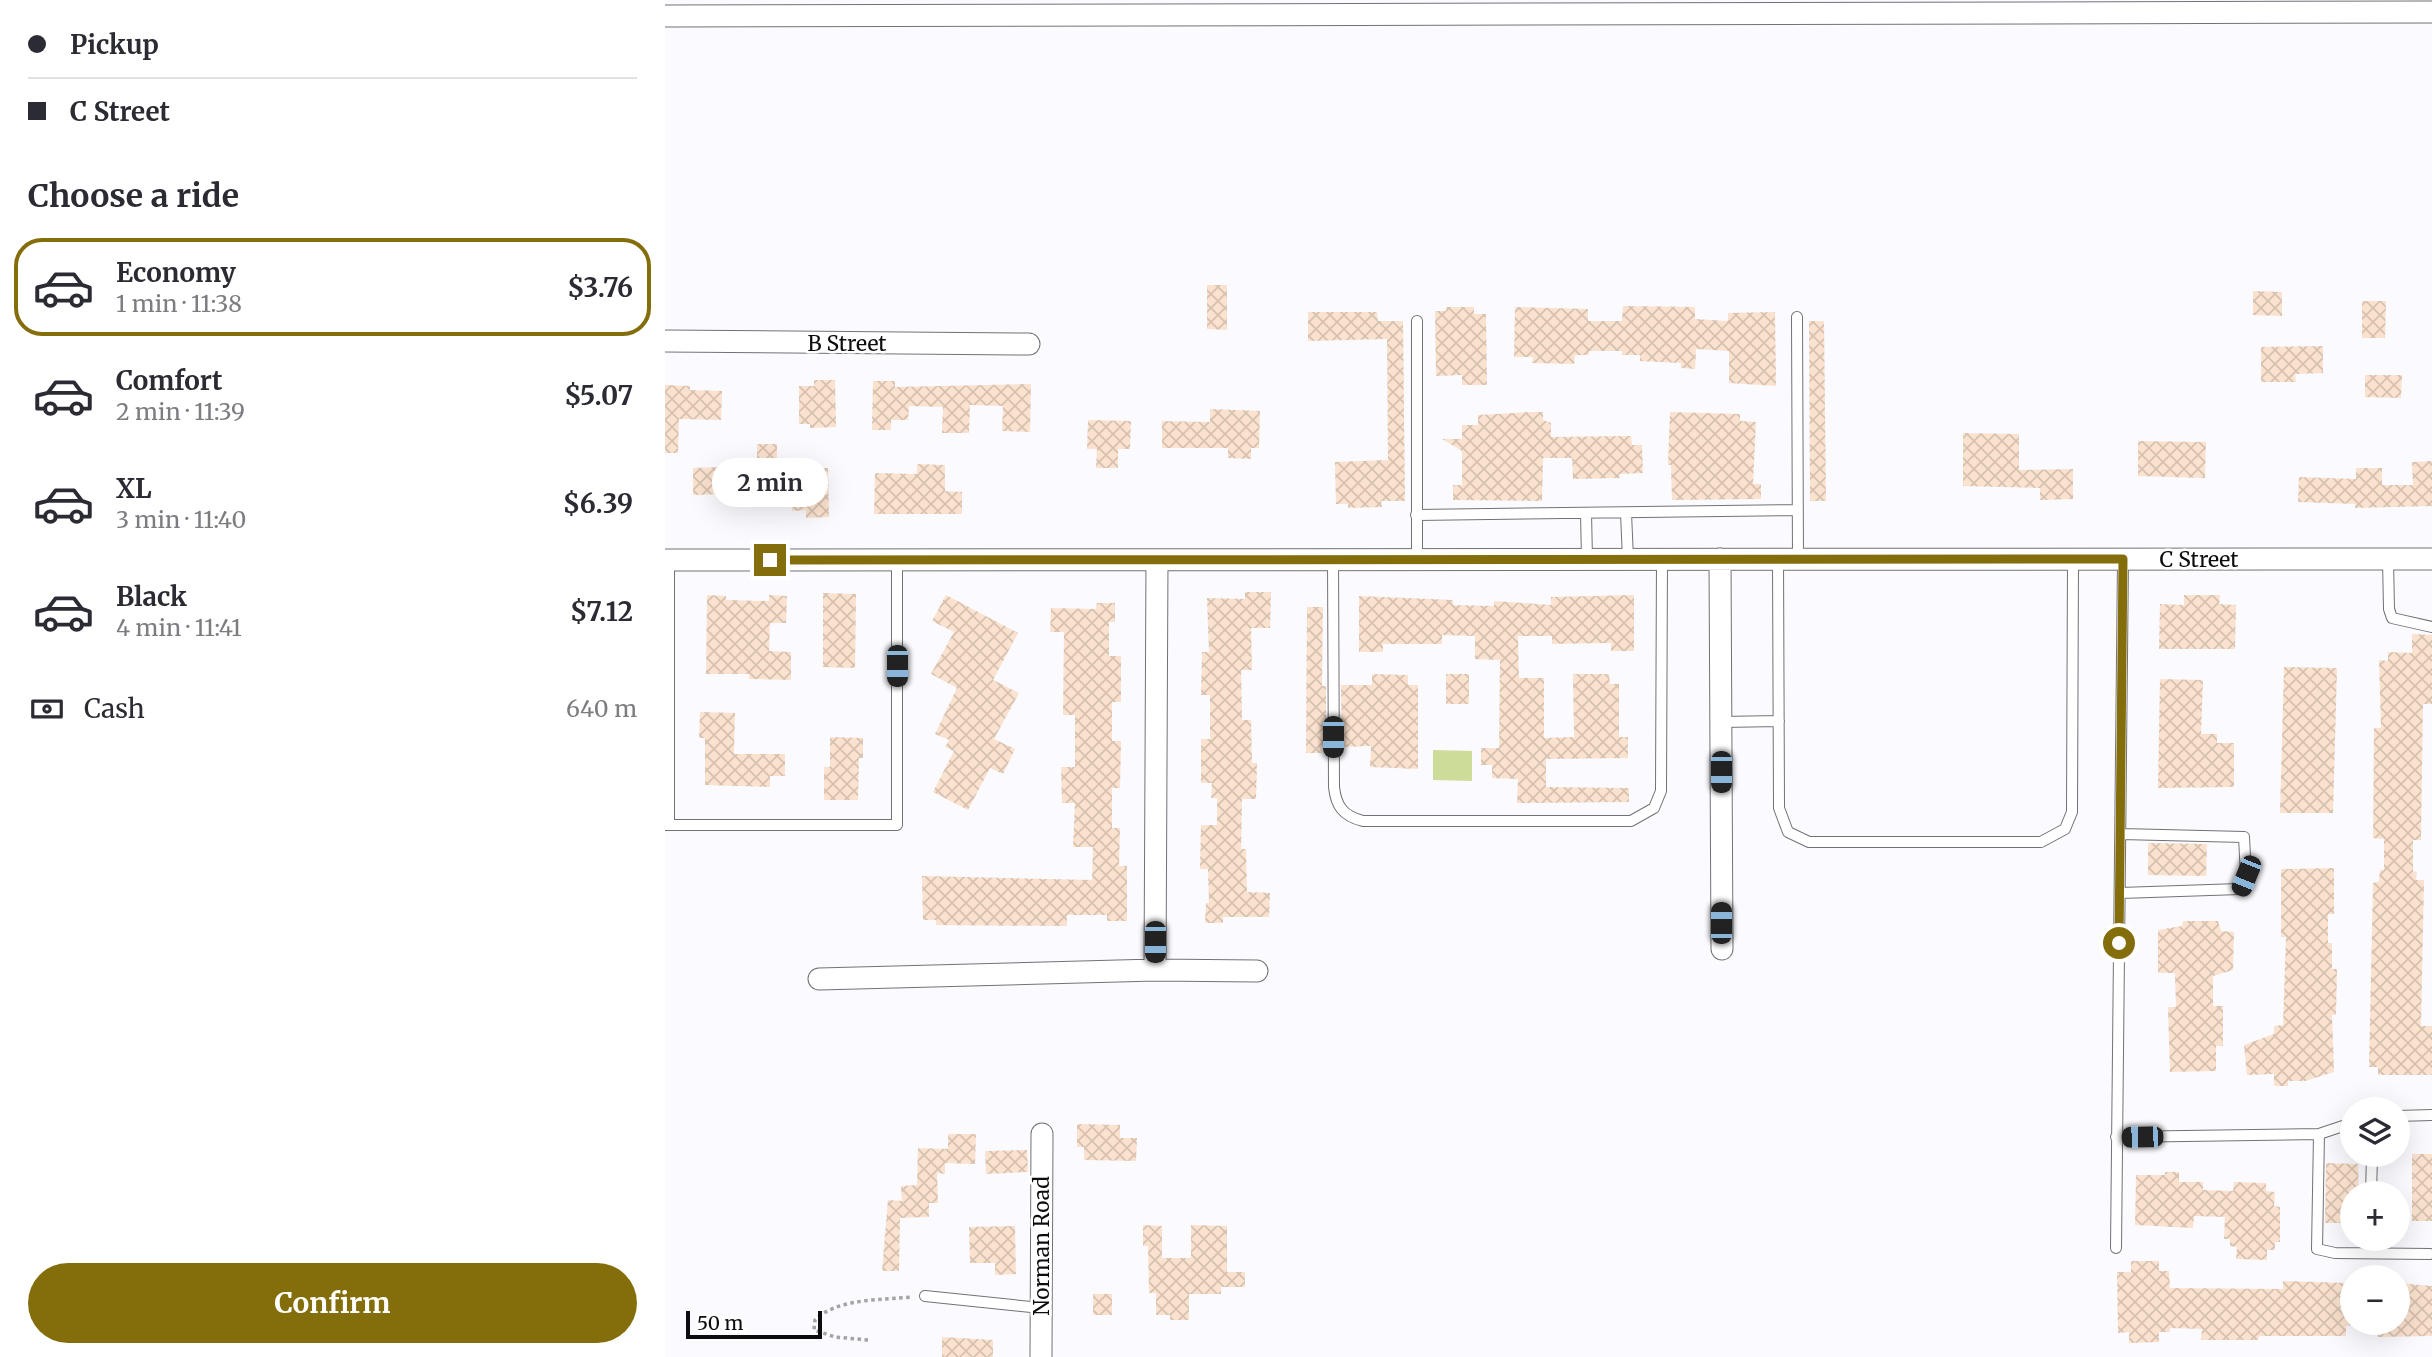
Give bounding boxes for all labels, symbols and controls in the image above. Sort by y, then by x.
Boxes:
text: Pickup [70,28,159,61]
text: C Street [70,95,170,128]
text: Choose a ride [28,176,239,216]
icon: car [32,256,95,319]
text: Economy [116,256,236,289]
text: $3.76 [567,271,633,304]
text: 1 min · 11:38 [116,289,242,318]
street label: B Street [807,330,887,357]
icon: car [32,364,95,427]
text: Comfort [116,364,222,397]
text: $5.07 [564,379,633,412]
text: 2 min · 11:39 [116,397,245,426]
callout: 2 min [712,458,828,508]
text: 2 min [737,468,803,497]
icon: car [32,472,95,535]
text: XL [116,472,152,505]
text: $6.39 [563,487,633,520]
text: 3 min · 11:40 [116,505,246,534]
route end [754,544,786,576]
street label: C Street [2160,546,2238,573]
icon: car [32,580,95,643]
text: Black [116,580,187,613]
text: $7.12 [570,595,633,628]
text: 4 min · 11:41 [116,613,242,642]
car [887,645,908,687]
icon: cash [28,690,66,728]
text: Cash [84,692,145,725]
text: 640 m [566,694,637,723]
car [1323,716,1344,758]
car [1711,751,1732,793]
car [2229,853,2264,899]
car [1711,902,1732,944]
car [1145,921,1166,963]
route start [2103,927,2135,959]
map controls [2340,1097,2410,1335]
button: layers [2340,1097,2410,1167]
car [2121,1126,2164,1148]
street label: Norman Road [1028,1176,1055,1316]
button: + [2340,1181,2410,1251]
button: Confirm [28,1263,637,1343]
button: − [2340,1265,2410,1335]
scale bar [686,1308,823,1340]
text: 50 m [697,1311,743,1335]

